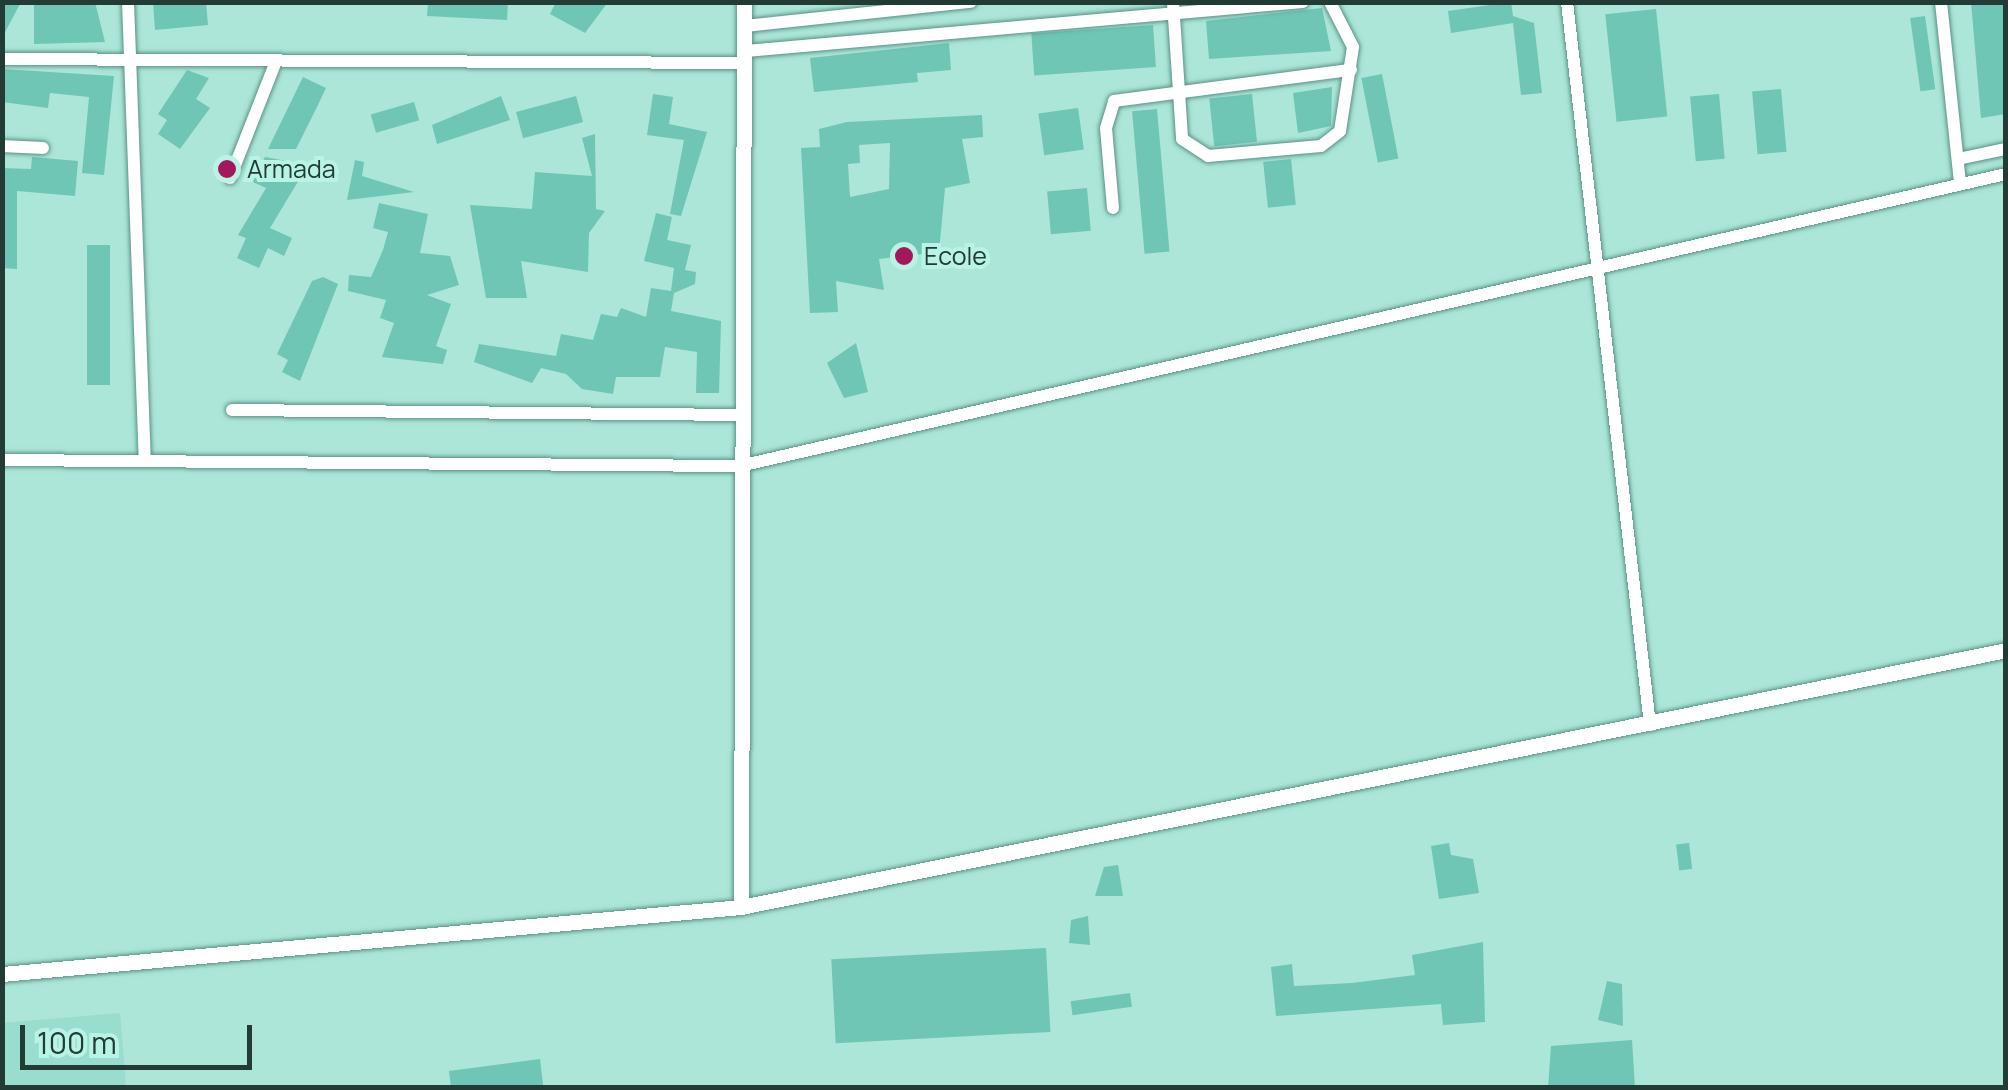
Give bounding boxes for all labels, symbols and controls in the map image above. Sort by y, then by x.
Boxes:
place label: Armada [247,154,336,184]
marker: Armada [216,158,238,180]
place label: Ecole [924,241,987,271]
marker: Ecole [893,245,915,267]
scale bar [25,1005,258,1067]
text: 100 m [37,1022,117,1063]

